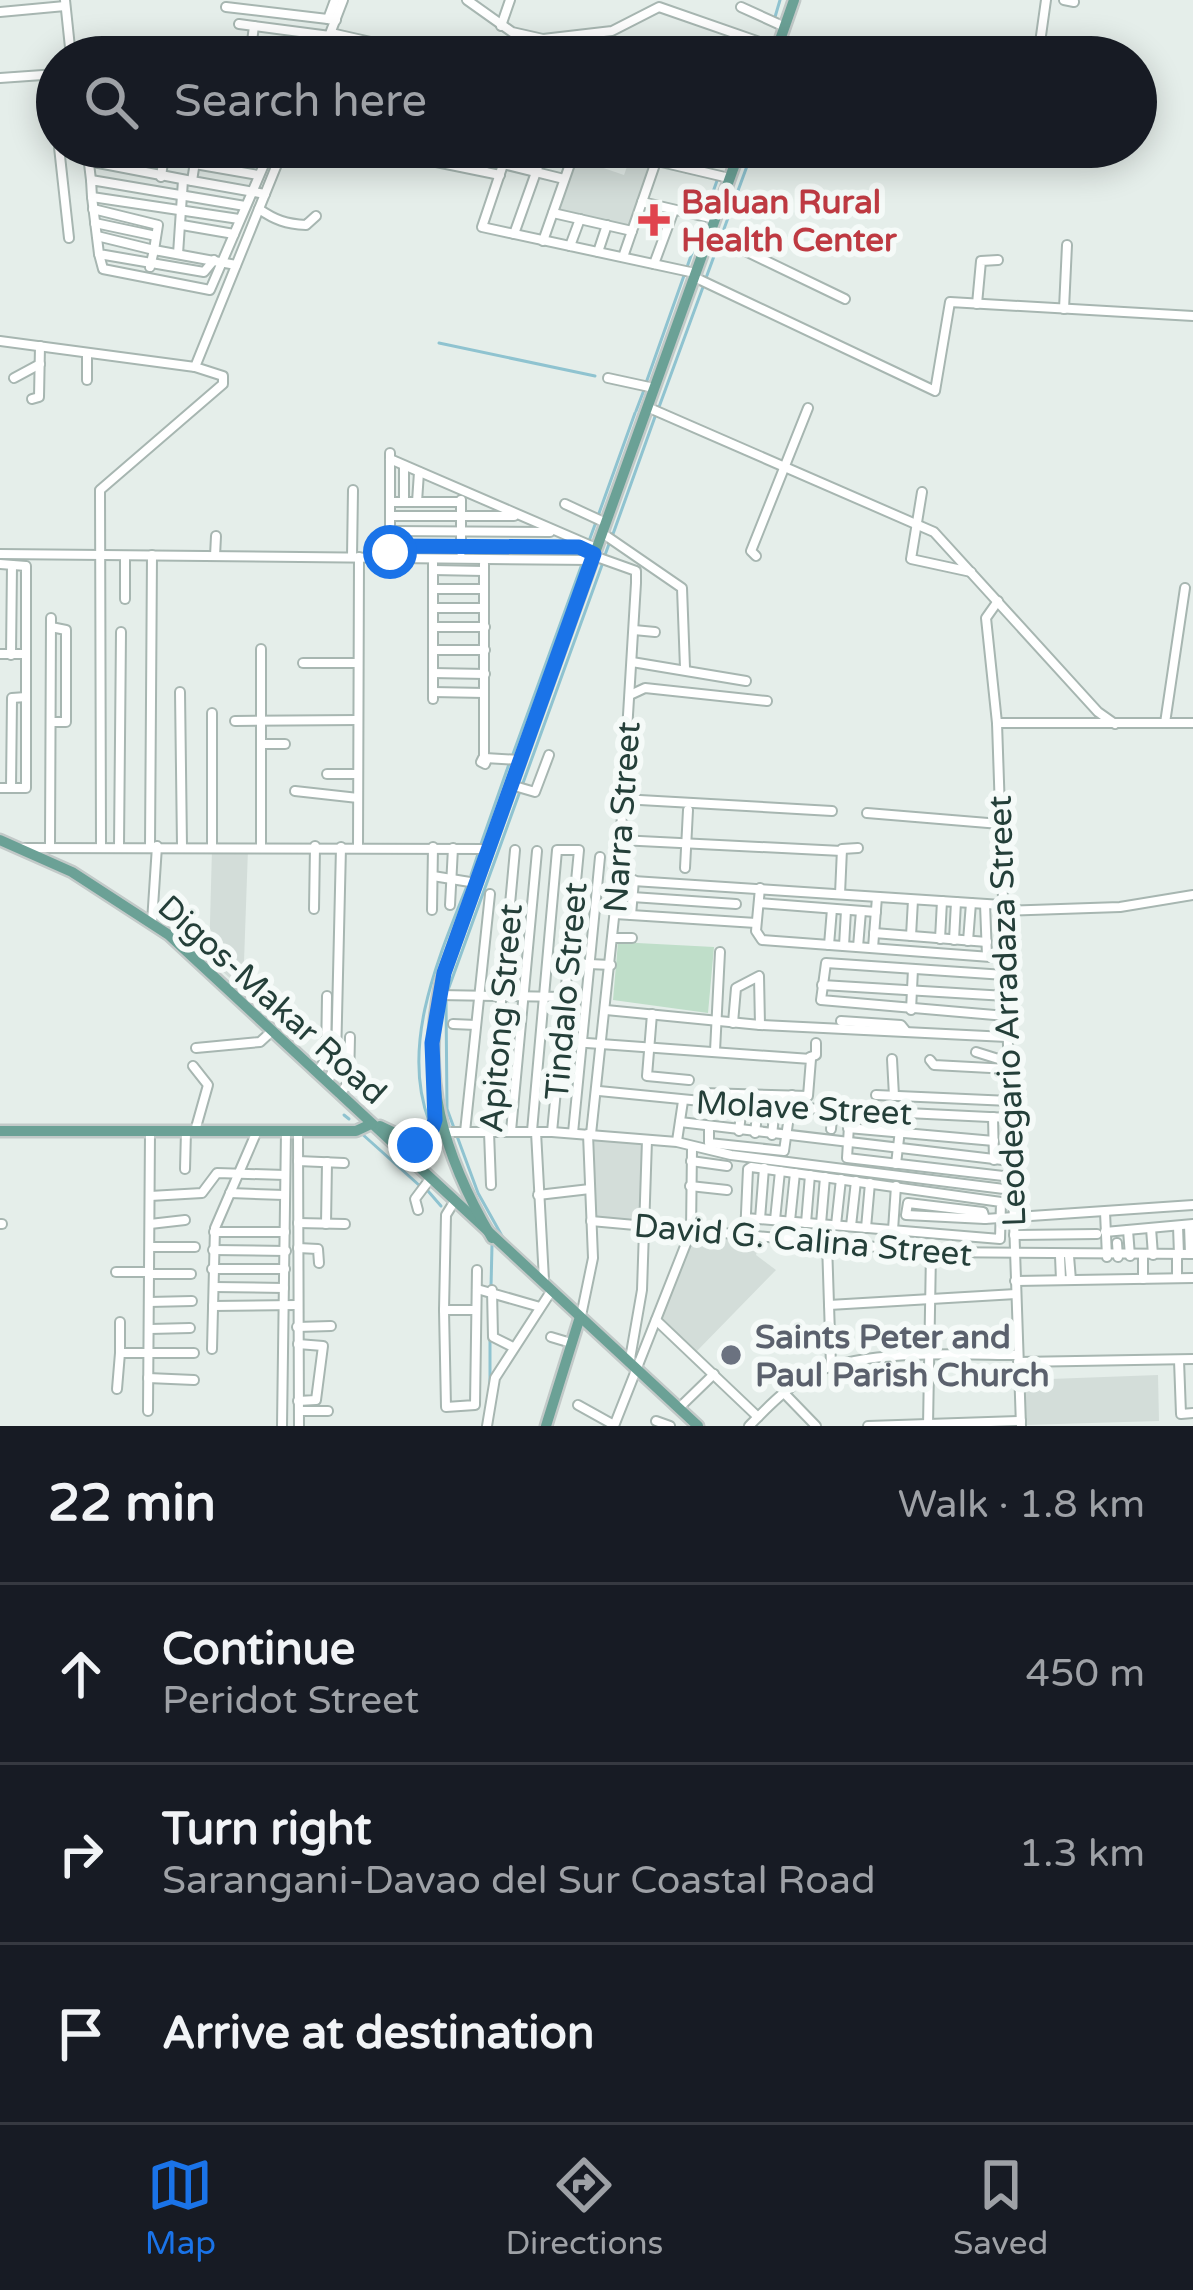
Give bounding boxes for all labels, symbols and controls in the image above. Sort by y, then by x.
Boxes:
search box [36,36,1157,168]
icon: search [78,69,144,135]
text: Search here [174,75,427,129]
place label: Baluan Rural Health Center [681,183,897,260]
marker: Baluan Rural Health Center [638,204,670,236]
route start [363,525,417,579]
street label: Narra Street [596,720,649,914]
street label: Leodegario Arradaza Street [980,795,1035,1227]
street label: Tindalo Street [538,881,595,1102]
street label: Digos-Makar Road [150,887,394,1113]
street label: Apitong Street [472,902,531,1134]
street label: Molave Street [695,1083,913,1134]
route end [388,1118,442,1172]
street label: David G. Calina Street [632,1206,974,1275]
place label: Saints Peter and Paul Parish Church [755,1318,1050,1395]
marker: Saints Peter and Paul Parish Church [718,1342,744,1368]
text: 22 min [48,1473,216,1535]
text: Walk · 1.8 km [898,1481,1145,1528]
text: Continue [162,1623,355,1677]
icon: ahead [48,1641,114,1707]
text: 450 m [1026,1650,1145,1697]
text: Peridot Street [162,1677,419,1724]
text: Turn right [162,1803,371,1857]
icon: right [48,1821,114,1887]
text: 1.3 km [1019,1830,1145,1877]
text: Sarangani-Davao del Sur Coastal Road [162,1857,876,1904]
icon: arrive [48,2001,114,2067]
text: Arrive at destination [162,2007,594,2061]
tab: Map [145,2152,216,2263]
tab: Directions [506,2152,663,2263]
tab: Saved [953,2152,1048,2263]

